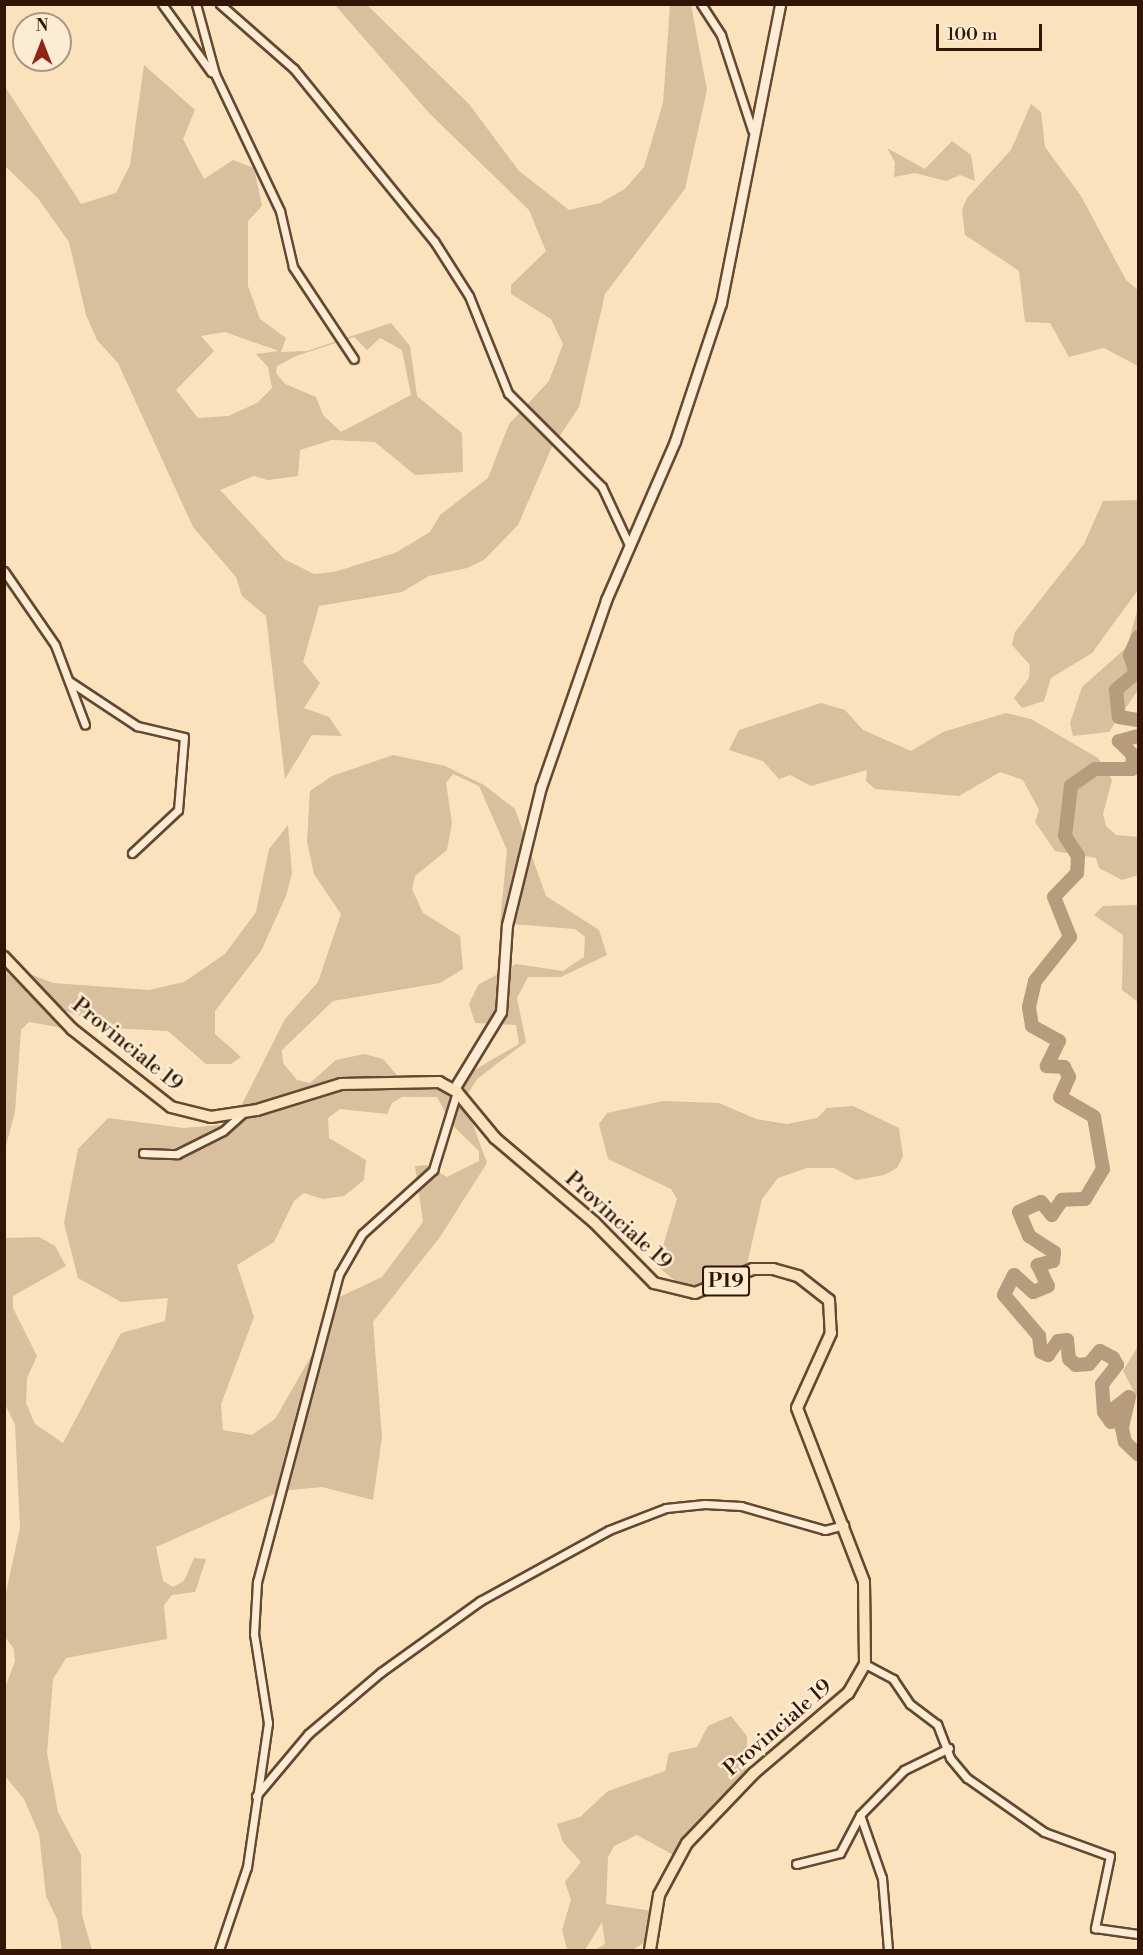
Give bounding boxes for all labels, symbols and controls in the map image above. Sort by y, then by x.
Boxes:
north arrow [12,12,72,72]
scale bar [939,12,1046,50]
text: N [36,16,48,36]
text: 100 m [947,23,998,46]
street label: Provinciale 19 [67,993,187,1097]
street label: Provinciale 19 [559,1167,677,1275]
road number: P19 [702,1264,750,1298]
street label: Provinciale 19 [719,1674,837,1782]

